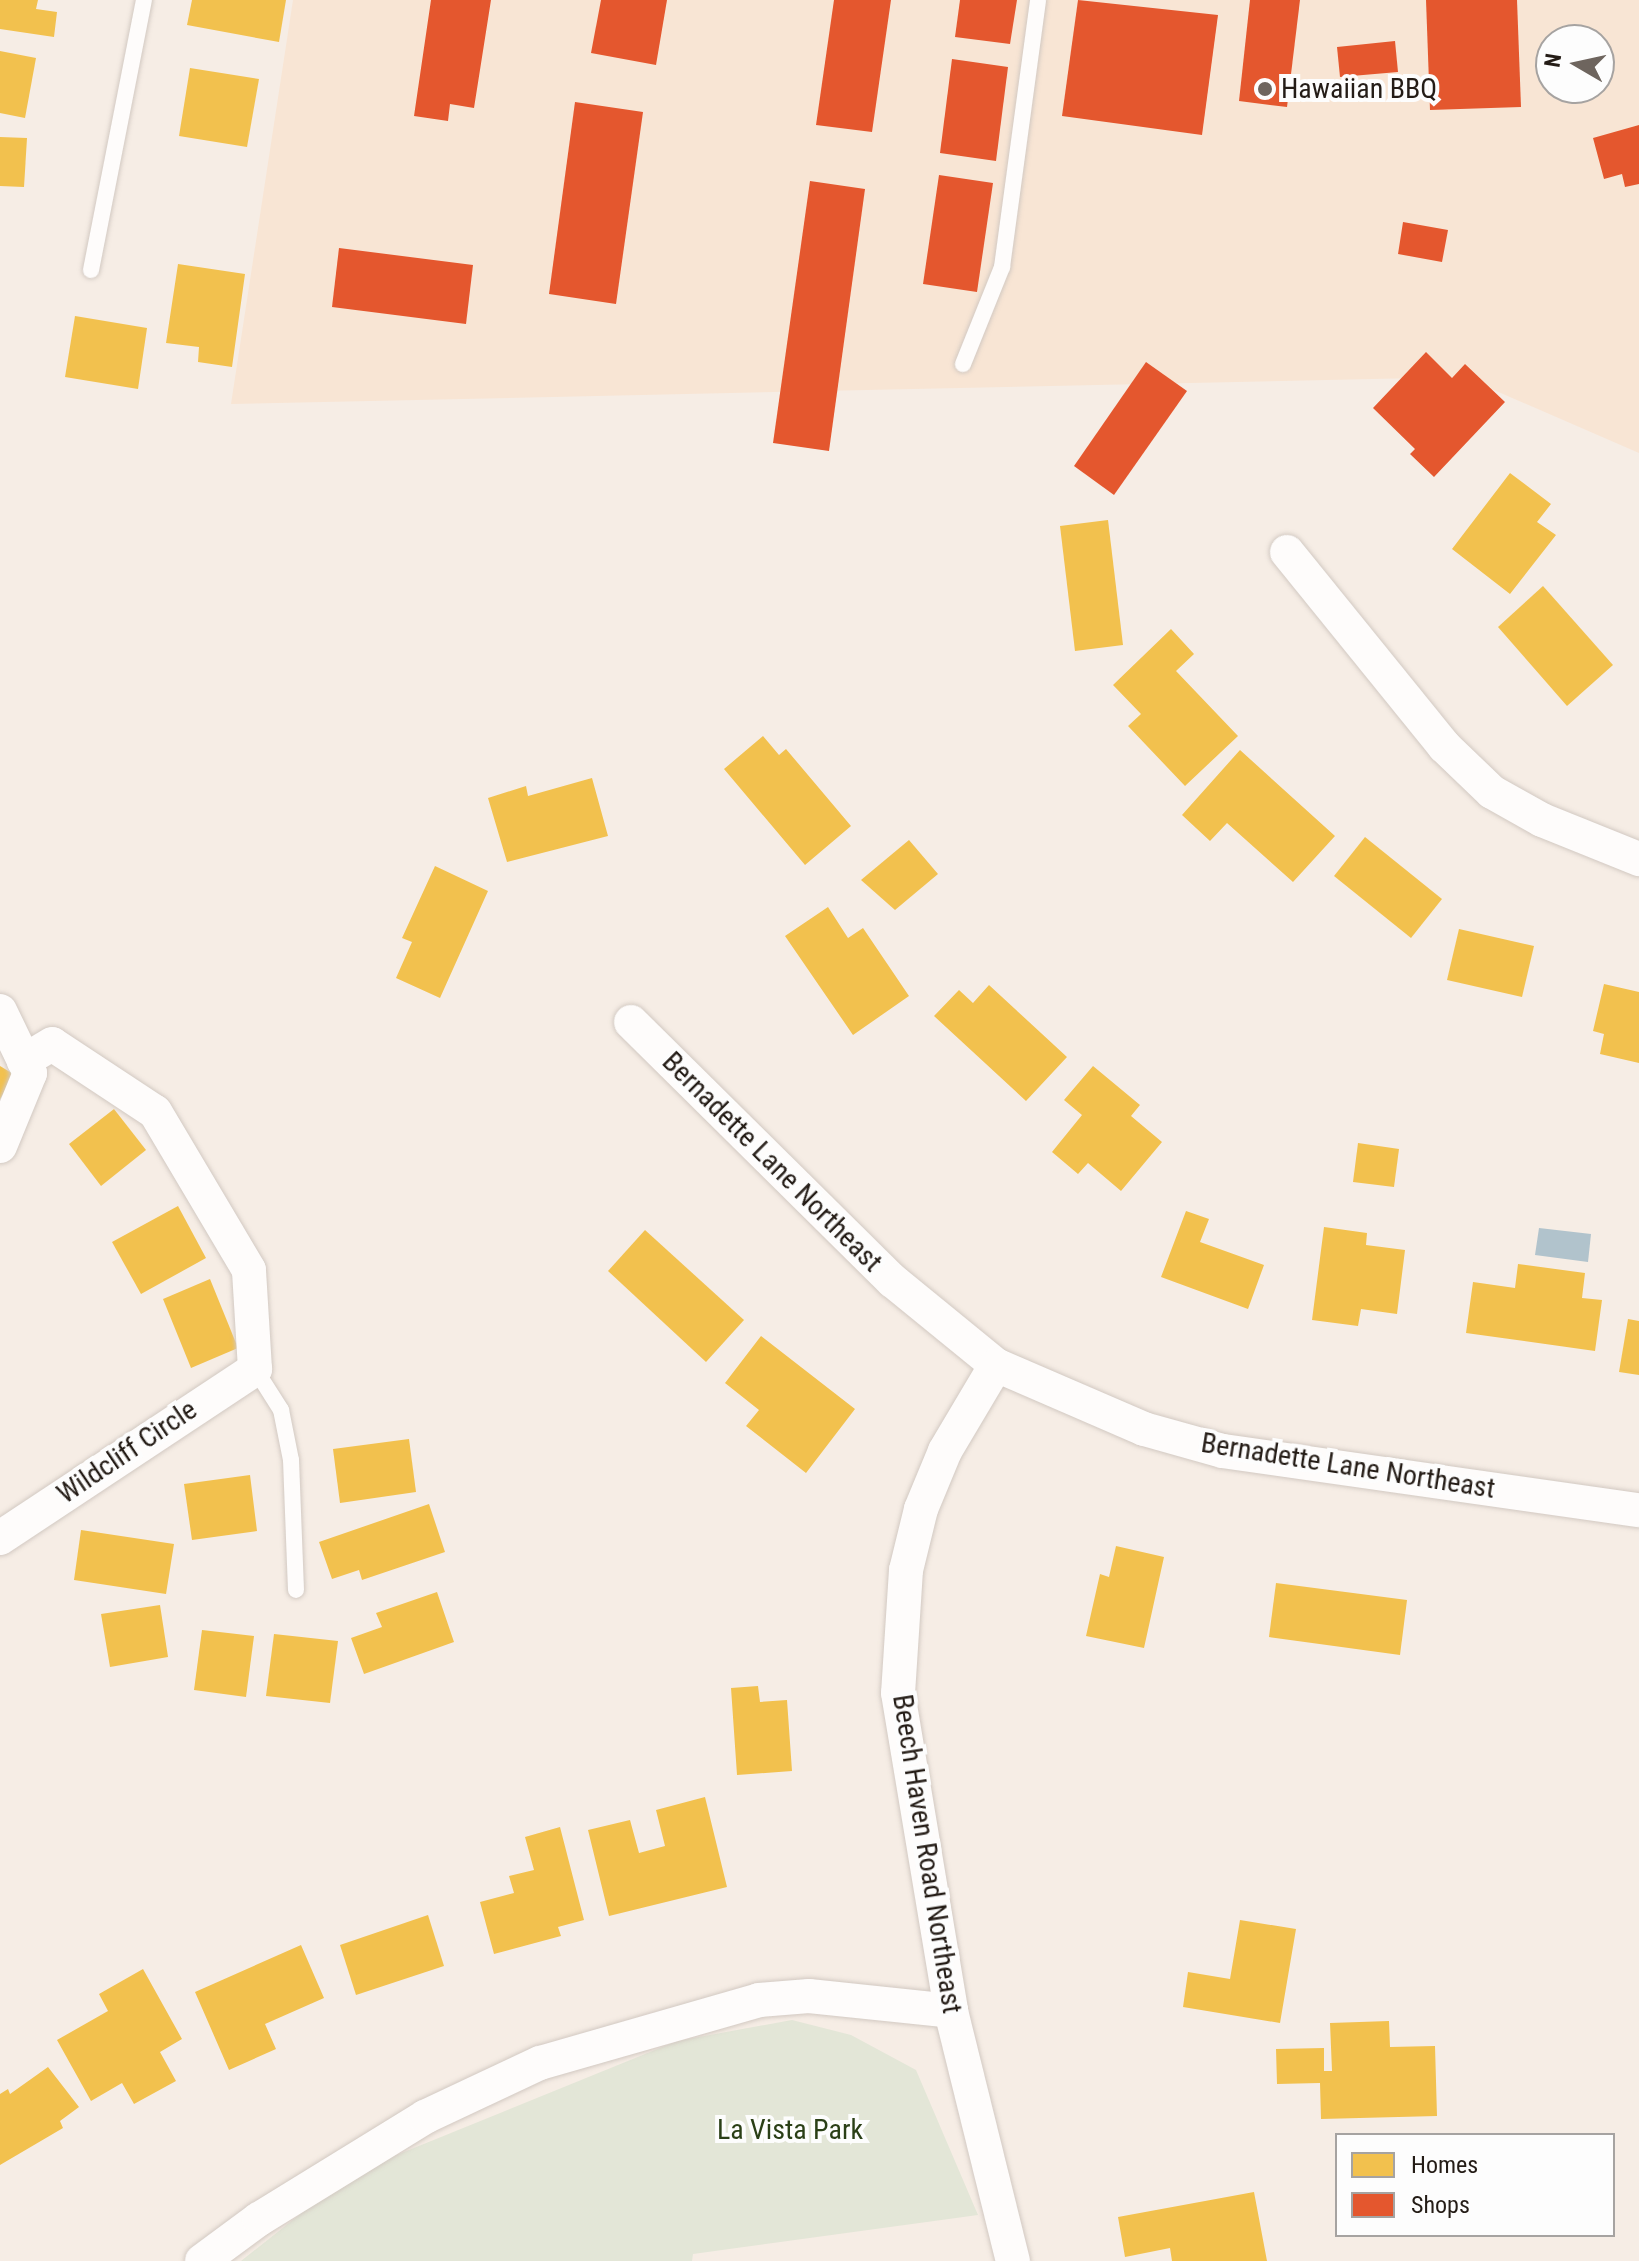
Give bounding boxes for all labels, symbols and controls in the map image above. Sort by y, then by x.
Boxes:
north arrow [1535,24,1615,104]
text: N [1539,52,1566,69]
place label: Hawaiian BBQ [1281,72,1437,106]
marker: Hawaiian BBQ [1256,80,1274,98]
street label: Bernadette Lane Northeast [655,1045,889,1279]
street label: Wildcliff Circle [51,1393,203,1511]
street label: Bernadette Lane Northeast [1199,1426,1497,1506]
street label: Beech Haven Road Northeast [885,1692,969,2016]
park label: La Vista Park [717,2113,863,2147]
legend [1335,2133,1615,2237]
text: Homes [1411,2151,1478,2179]
text: Shops [1411,2191,1470,2219]

